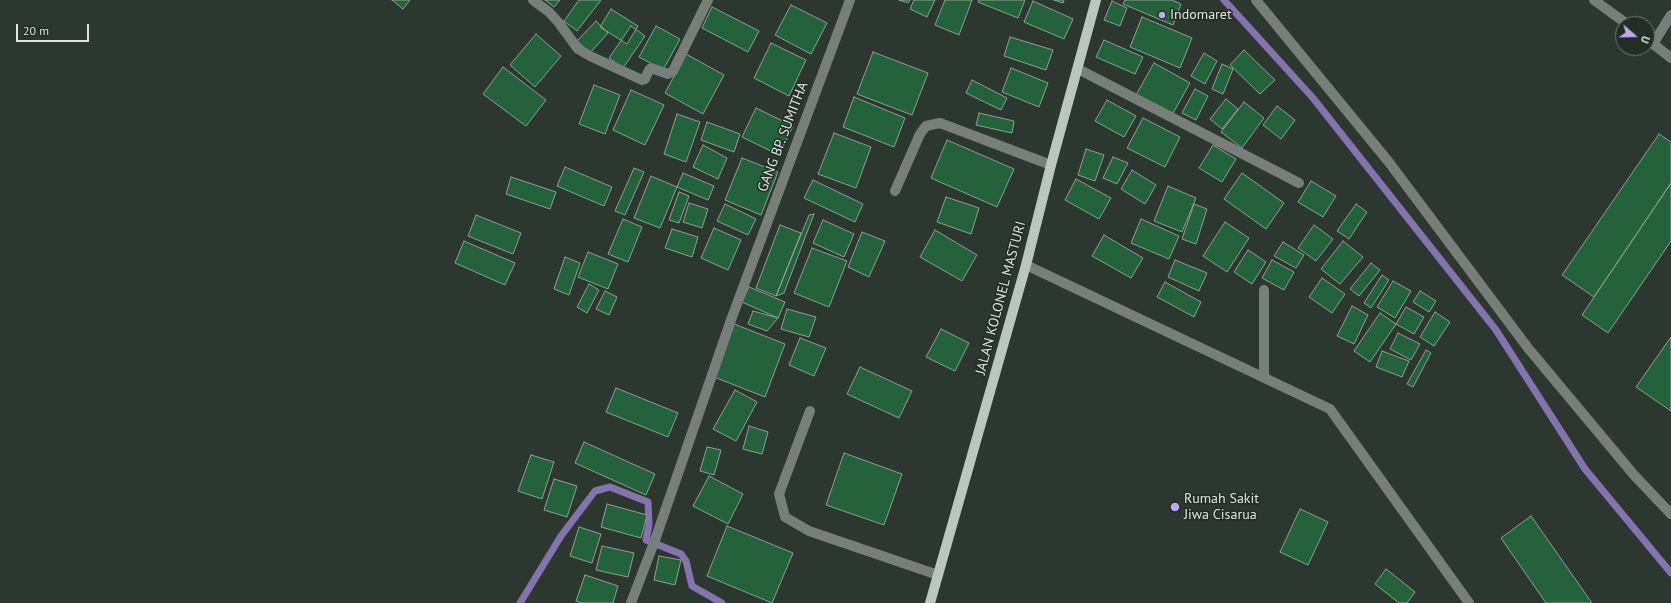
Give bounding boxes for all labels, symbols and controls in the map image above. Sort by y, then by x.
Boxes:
place label: Indomaret [1170,7,1232,23]
marker: Indomaret [1157,10,1167,20]
scale bar [18,16,91,42]
north arrow [1615,16,1655,56]
text: 20 m [23,23,49,38]
text: U [1638,34,1653,45]
street label: GANG BP. SUMITHA [754,80,812,194]
street label: JALAN KOLONEL MASTURI [972,219,1030,377]
place label: Rumah Sakit Jiwa Cisarua [1184,491,1259,524]
marker: Rumah Sakit Jiwa Cisarua [1169,501,1181,513]

